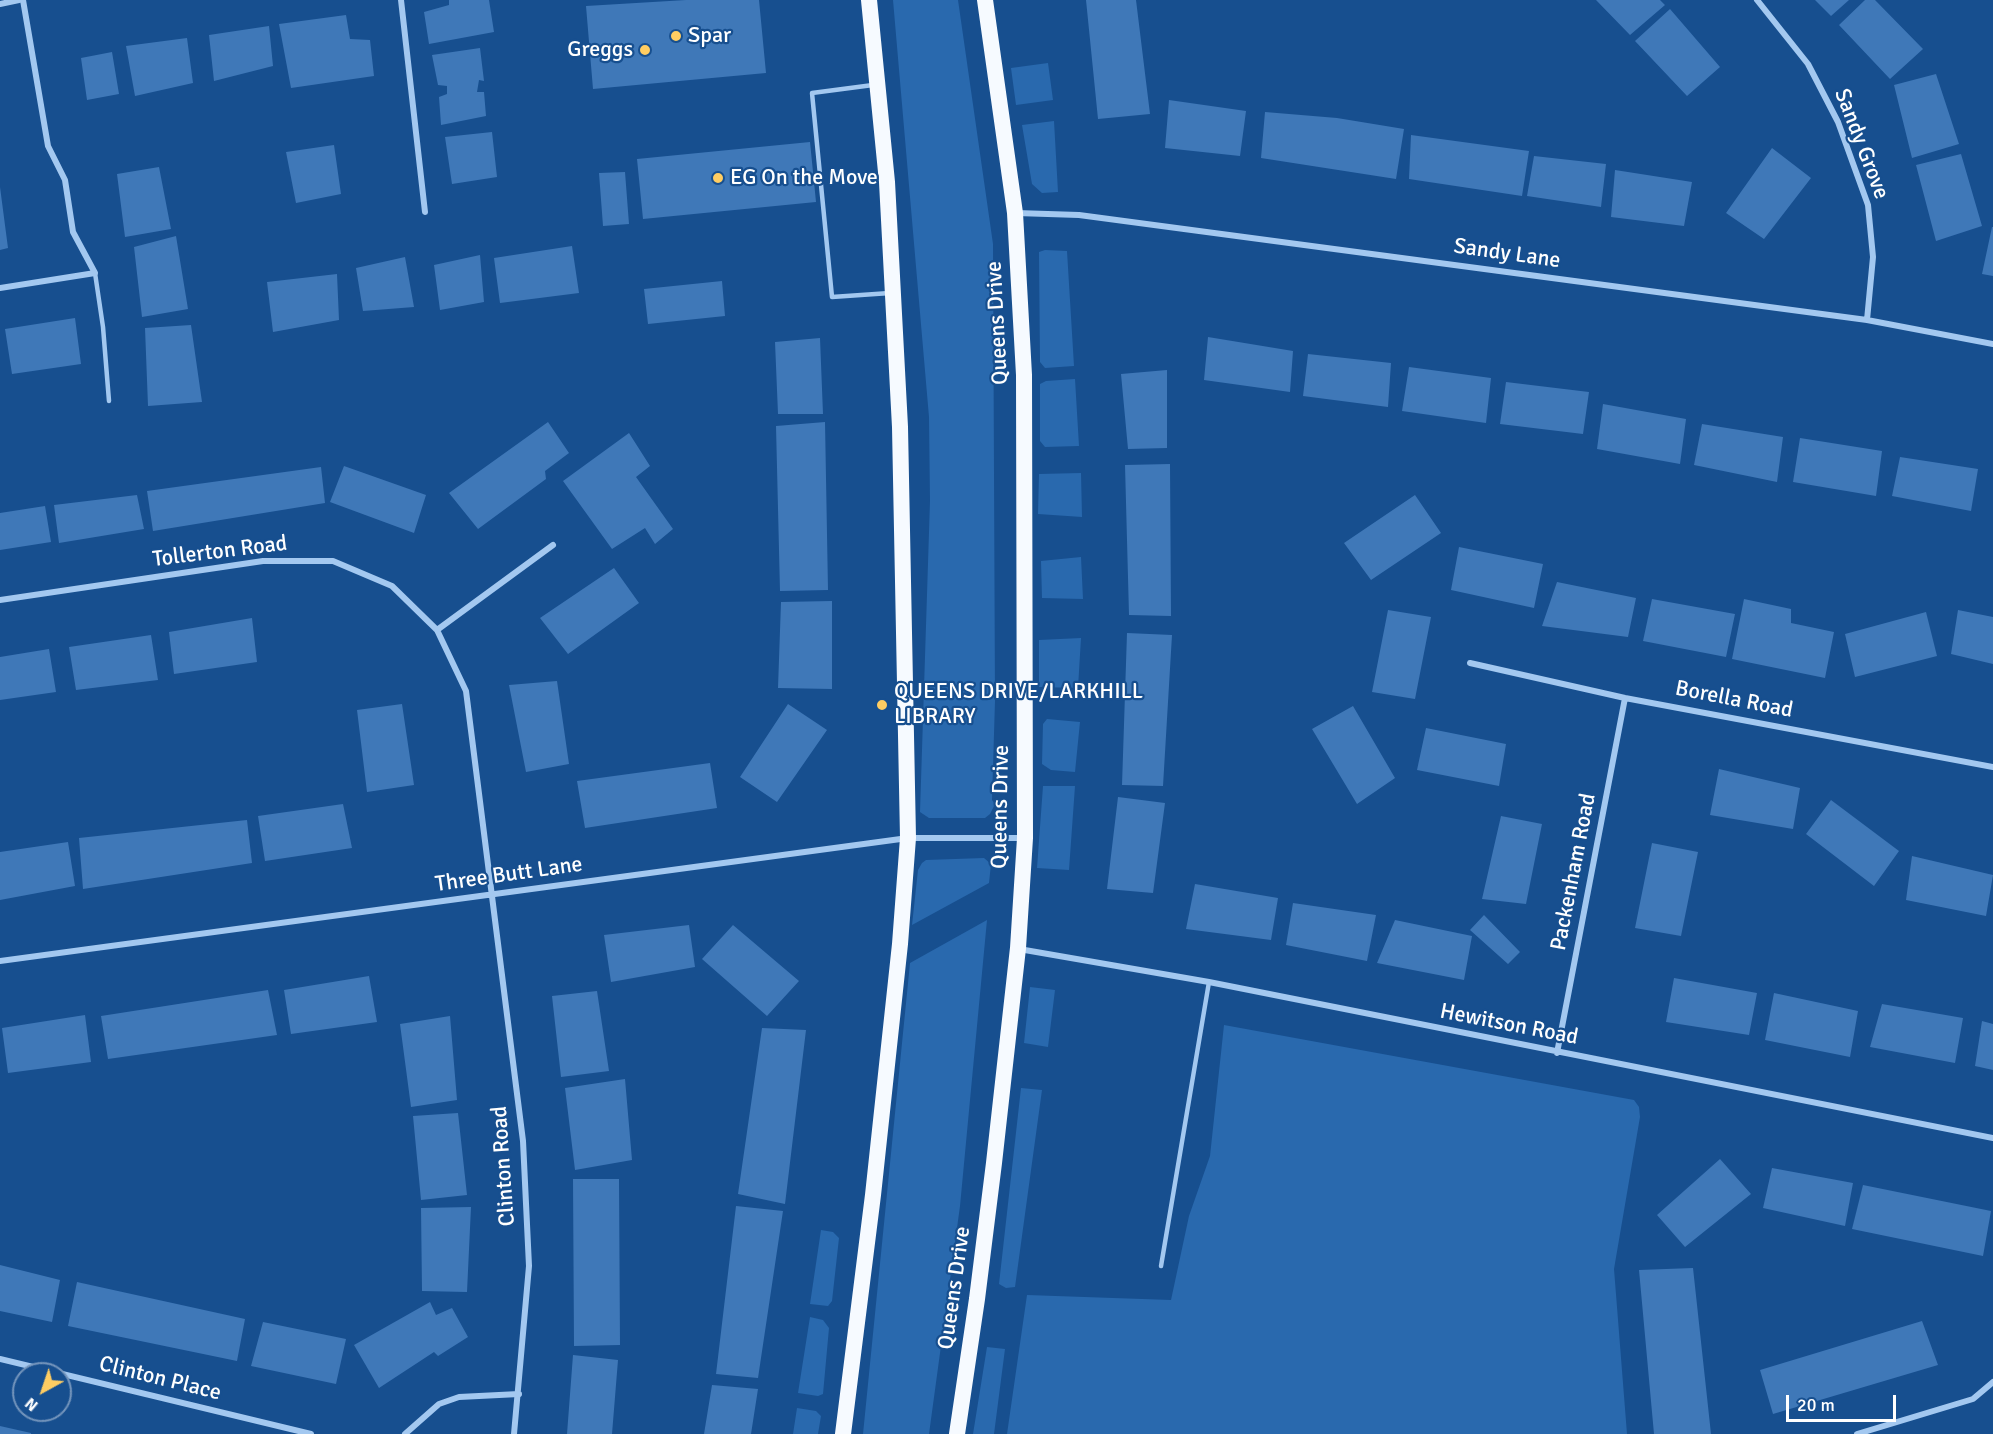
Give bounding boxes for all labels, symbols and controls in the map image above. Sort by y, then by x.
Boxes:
place label: Spar [688,23,731,49]
marker: Spar [669,29,683,43]
place label: Greggs [567,37,633,63]
marker: Greggs [638,43,652,57]
street label: Sandy Grove [1828,85,1894,203]
place label: EG On the Move [730,165,878,191]
marker: EG On the Move [711,171,725,185]
street label: Sandy Lane [1452,233,1562,275]
street label: Queens Drive [982,260,1014,386]
street label: Tollerton Road [151,531,289,573]
street label: Borella Road [1673,676,1795,724]
place label: QUEENS DRIVE/LARKHILL LIBRARY [894,679,1143,730]
marker: QUEENS DRIVE/LARKHILL LIBRARY [875,698,889,712]
street label: Queens Drive [987,745,1015,869]
street label: Packenham Road [1546,791,1602,953]
street label: Three Butt Lane [434,852,584,898]
street label: Hewitson Road [1438,999,1580,1051]
street label: Clinton Road [487,1105,521,1227]
street label: Queens Drive [933,1225,977,1351]
street label: Clinton Place [96,1351,224,1407]
north arrow [12,1362,72,1422]
scale bar [1789,1383,1898,1421]
text: N [21,1393,42,1416]
text: 20 m [1797,1394,1835,1416]

